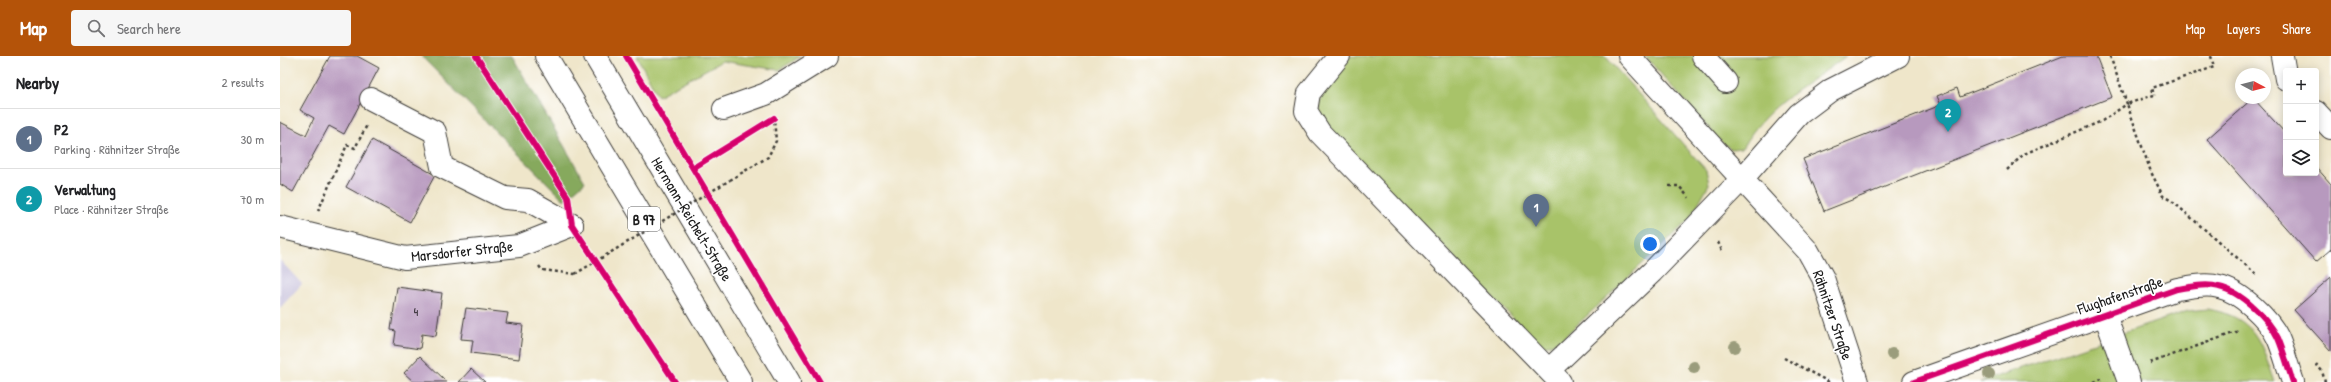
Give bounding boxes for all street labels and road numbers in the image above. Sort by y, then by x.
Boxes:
street label: Hermann-Reichelt-Straße [647,153,737,285]
road number: B 97 [628,207,660,231]
street label: Marsdorfer Straße [410,235,514,267]
street label: Rähnitzer Straße [1808,267,1858,363]
street label: Flughafenstraße [2074,271,2166,320]

